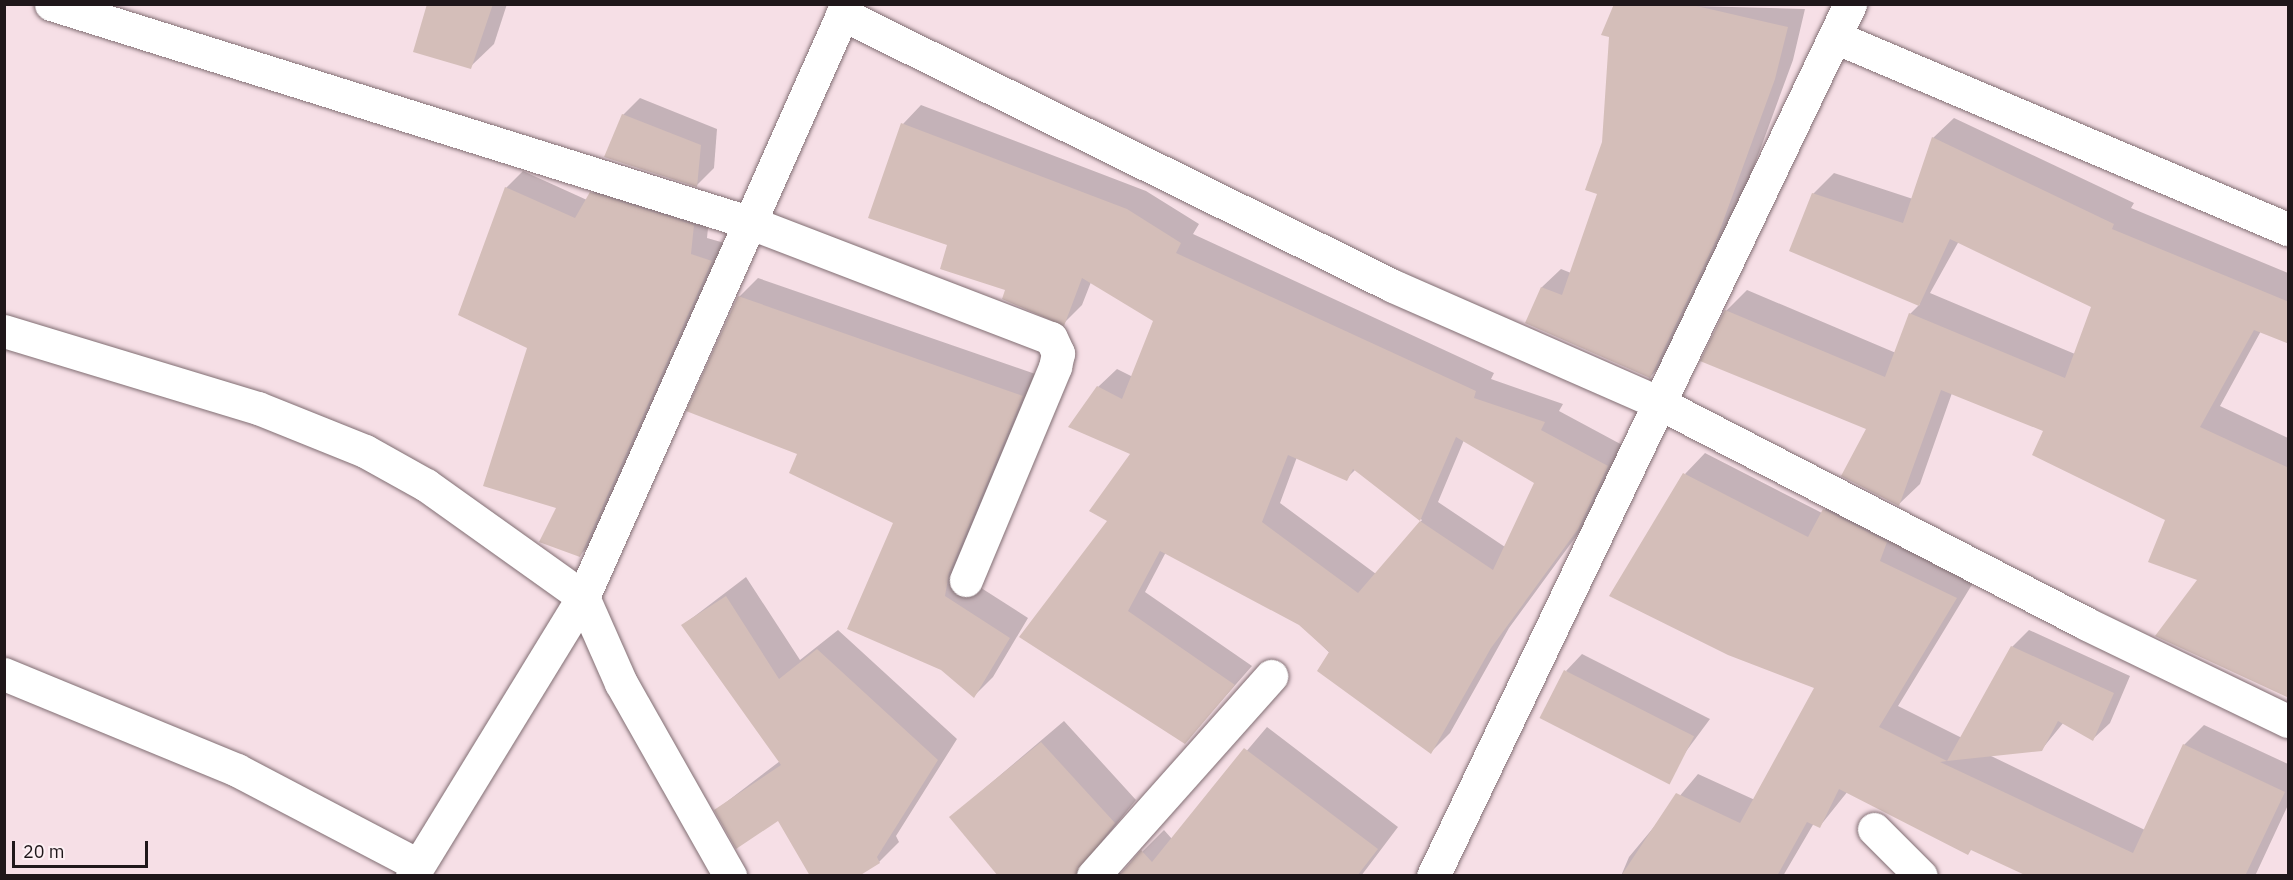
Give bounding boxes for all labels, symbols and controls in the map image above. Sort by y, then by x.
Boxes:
scale bar [15,829,152,867]
text: 20 m [23,840,65,863]

